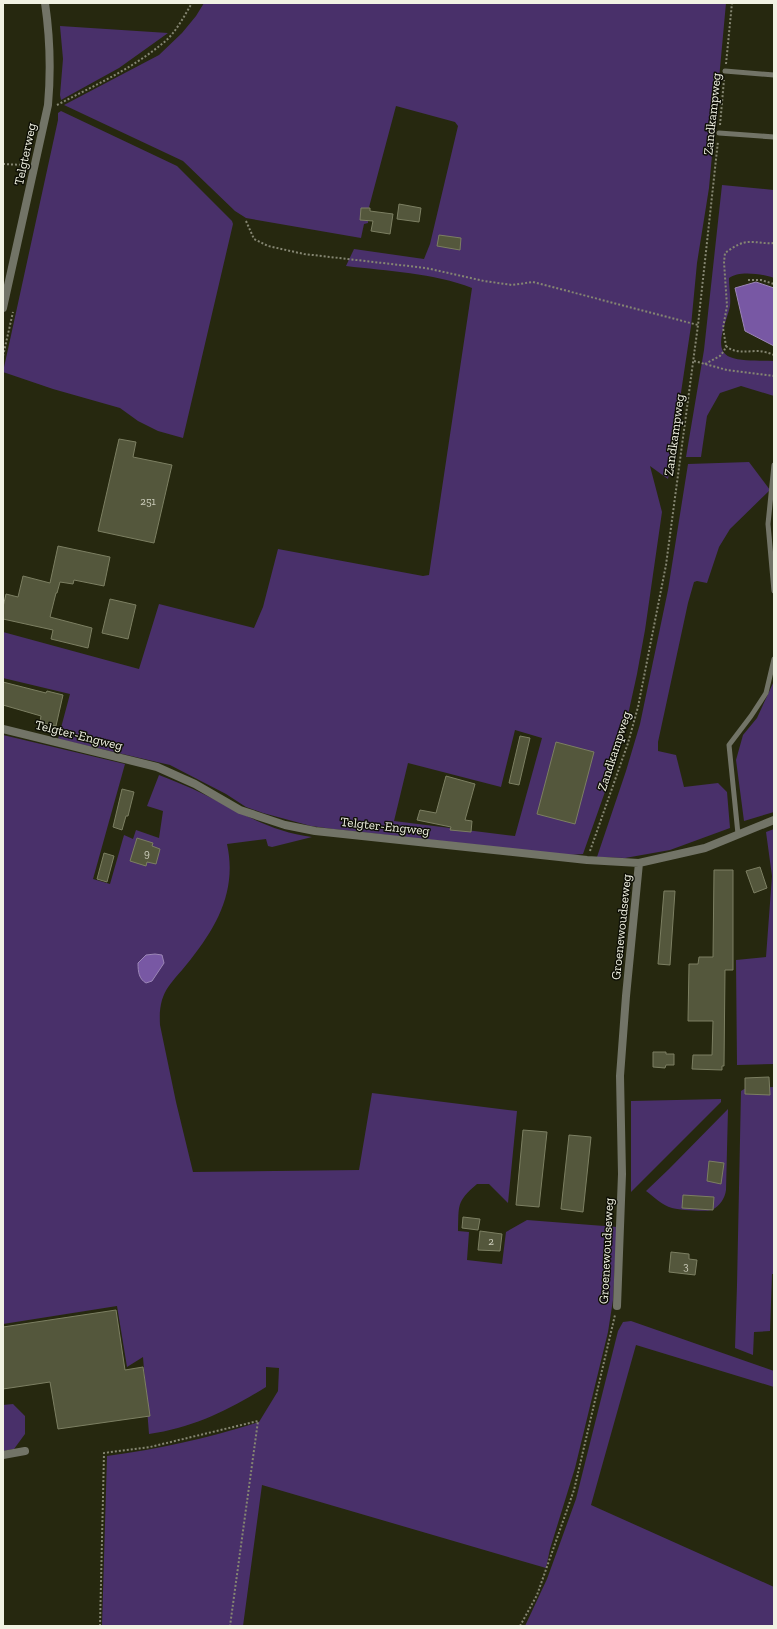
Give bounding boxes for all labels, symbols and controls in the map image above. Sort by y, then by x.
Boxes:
street label: Zandkampweg [700,72,724,156]
street label: Telgterweg [11,121,39,187]
street label: Zandkampweg [661,393,687,477]
house number: 251 [140,495,157,508]
street label: Zandkampweg [594,709,634,793]
street label: Telgter-Engweg [34,717,124,753]
street label: Telgter-Engweg [340,814,430,838]
house number: 9 [144,847,150,860]
street label: Groenewoudseweg [608,873,634,981]
street label: Groenewoudseweg [596,1198,616,1304]
house number: 2 [488,1235,494,1248]
house number: 3 [683,1260,689,1273]

